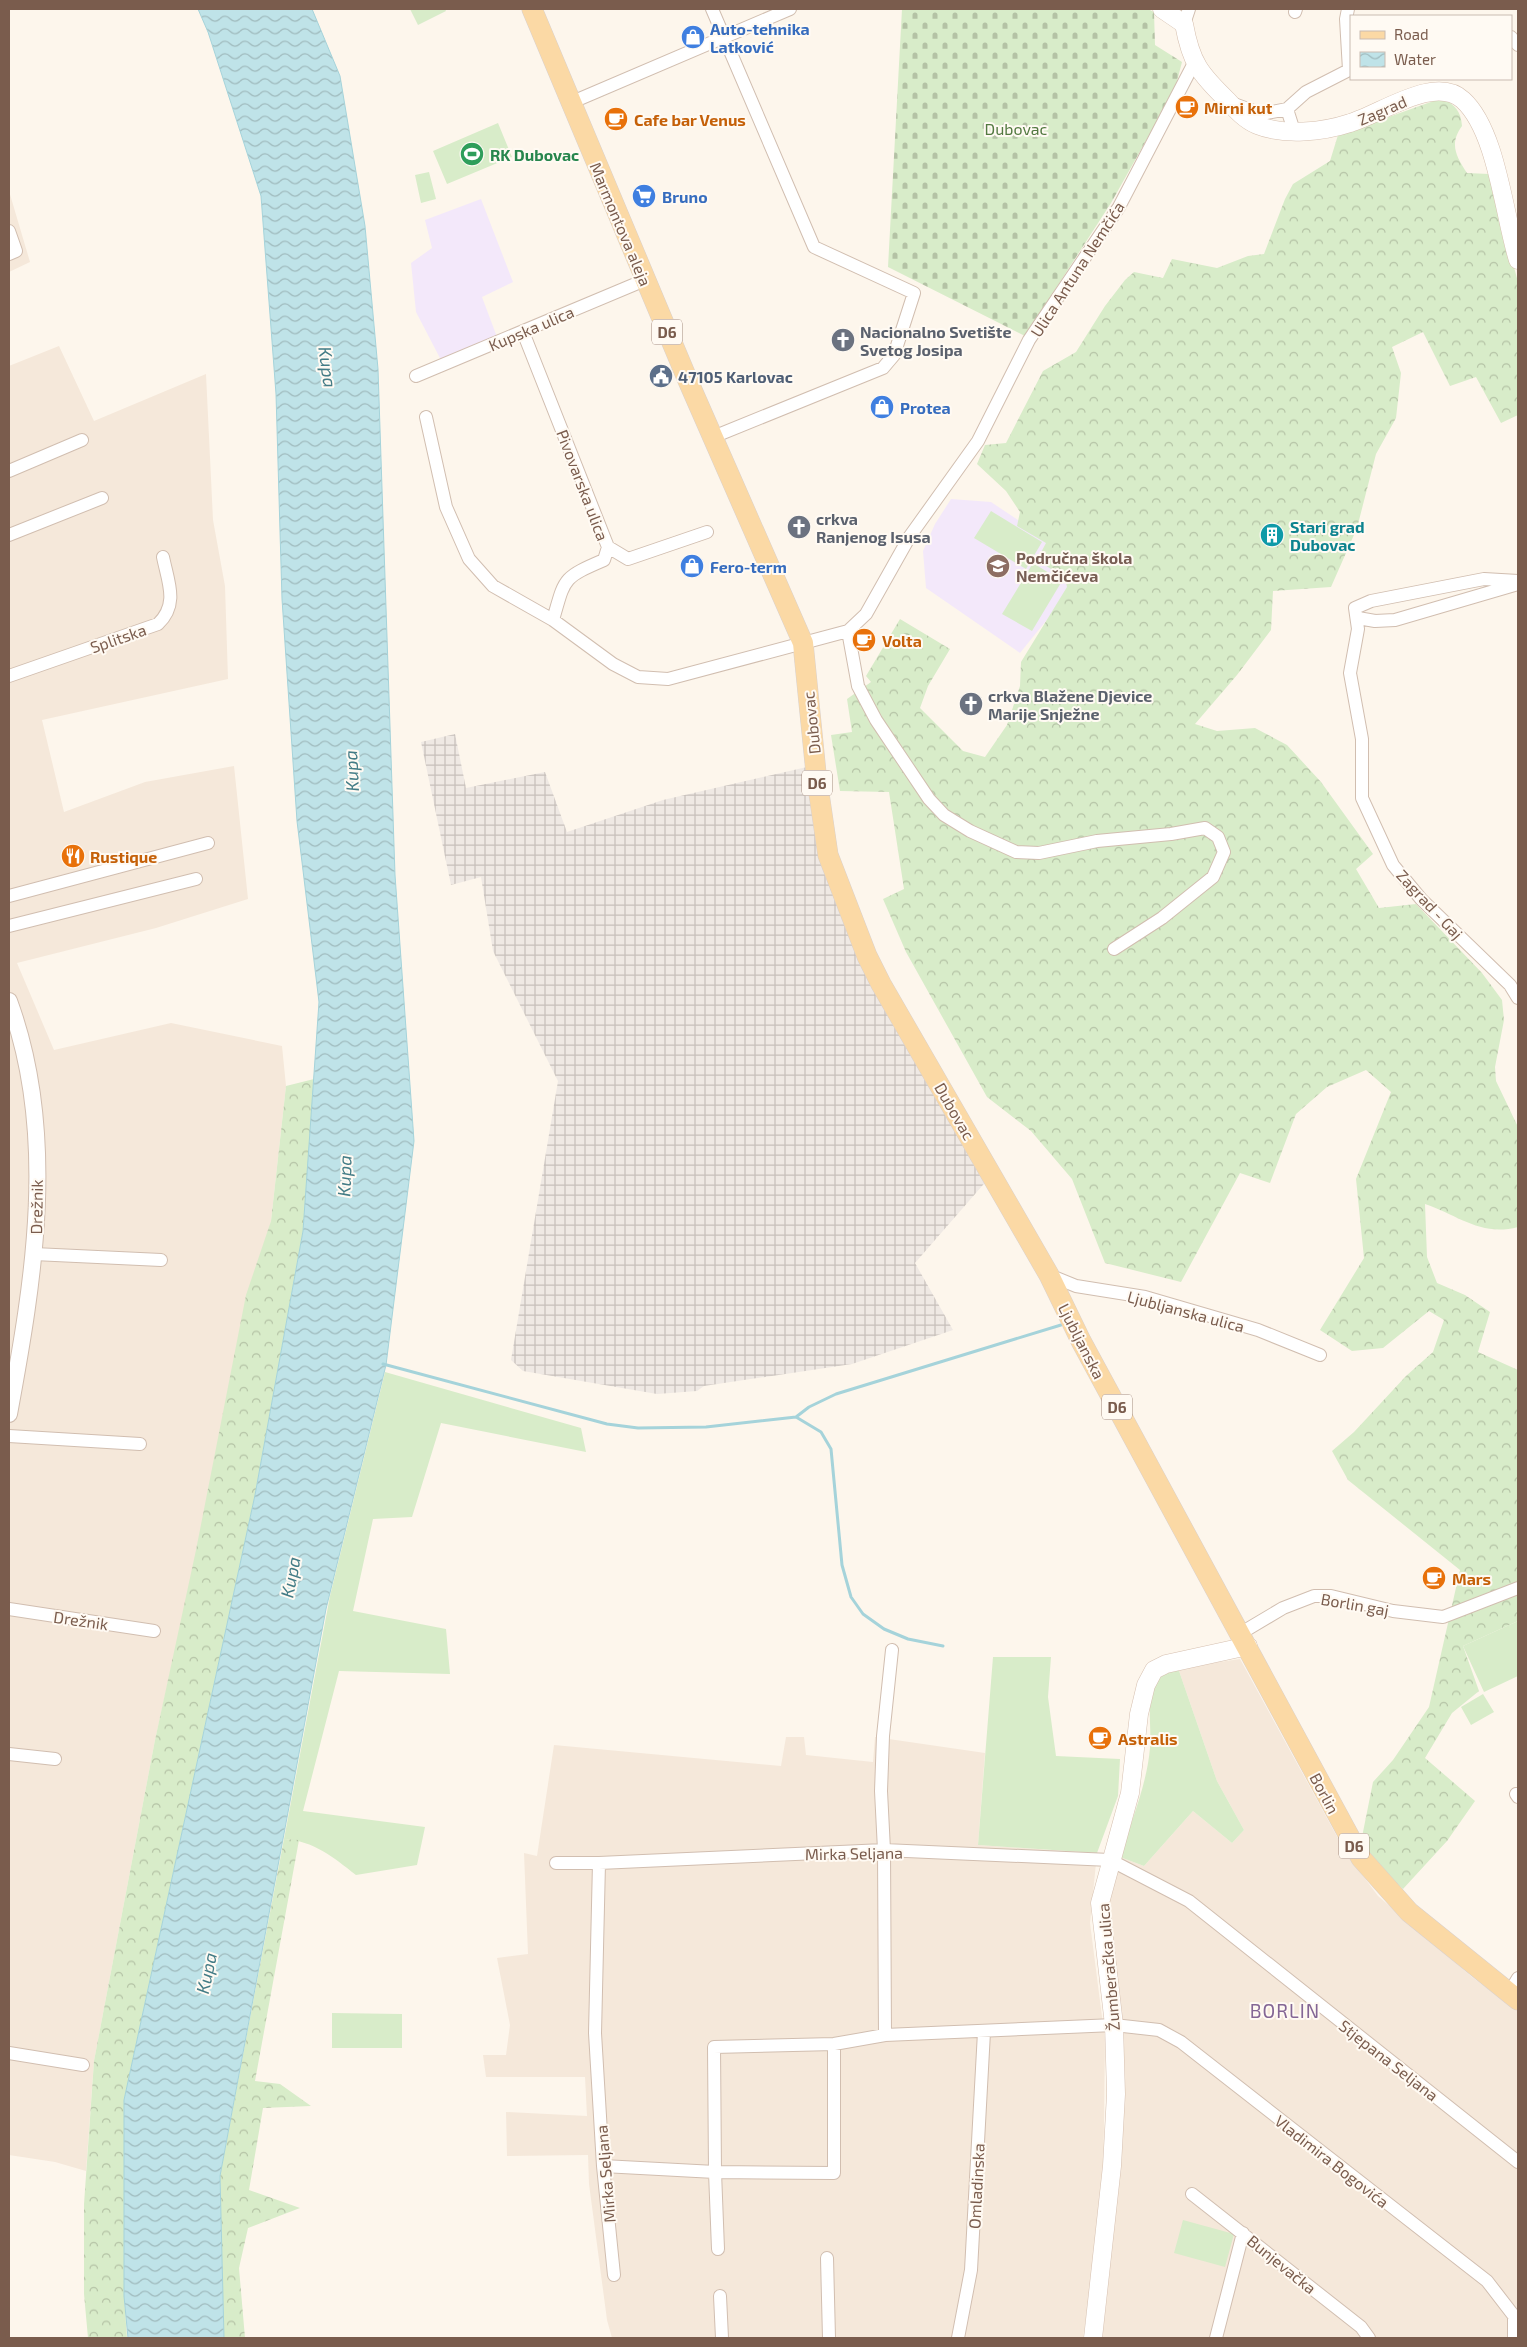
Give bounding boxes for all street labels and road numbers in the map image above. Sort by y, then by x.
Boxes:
street label: Zagrad [1355,91,1409,129]
street label: Marmontova aleja [585,159,656,289]
street label: Ulica Antuna Nemčića [1026,198,1128,340]
street label: Kupska ulica [485,302,577,354]
road number: D6 [652,320,682,344]
street label: Pivovarska ulica [553,427,613,543]
street label: Splitska [87,620,149,656]
street label: Dubovac [798,691,824,755]
road number: D6 [802,770,832,796]
street label: Zagrad - Gaj [1392,865,1467,943]
street label: Dubovac [931,1079,979,1143]
street label: Drežnik [26,1179,46,1235]
street label: Ljubljanska ulica [1125,1286,1247,1337]
street label: Ljubljanska [1054,1300,1109,1382]
road number: D6 [1102,1394,1132,1420]
street label: Borlin gaj [1319,1589,1390,1620]
street label: Drežnik [52,1607,110,1633]
street label: Borlin [1306,1769,1344,1817]
road number: D6 [1339,1834,1369,1858]
street label: Mirka Seljana [805,1843,903,1864]
street label: Žumberačka ulica [1093,1902,1123,2032]
street label: Stjepana Seljana [1335,2015,1442,2105]
street label: Vladimira Bogovića [1271,2111,1393,2211]
street label: Mirka Seljana [591,2124,620,2224]
street label: Omladinska [964,2143,988,2229]
street label: Bunjevačka [1243,2231,1320,2298]

